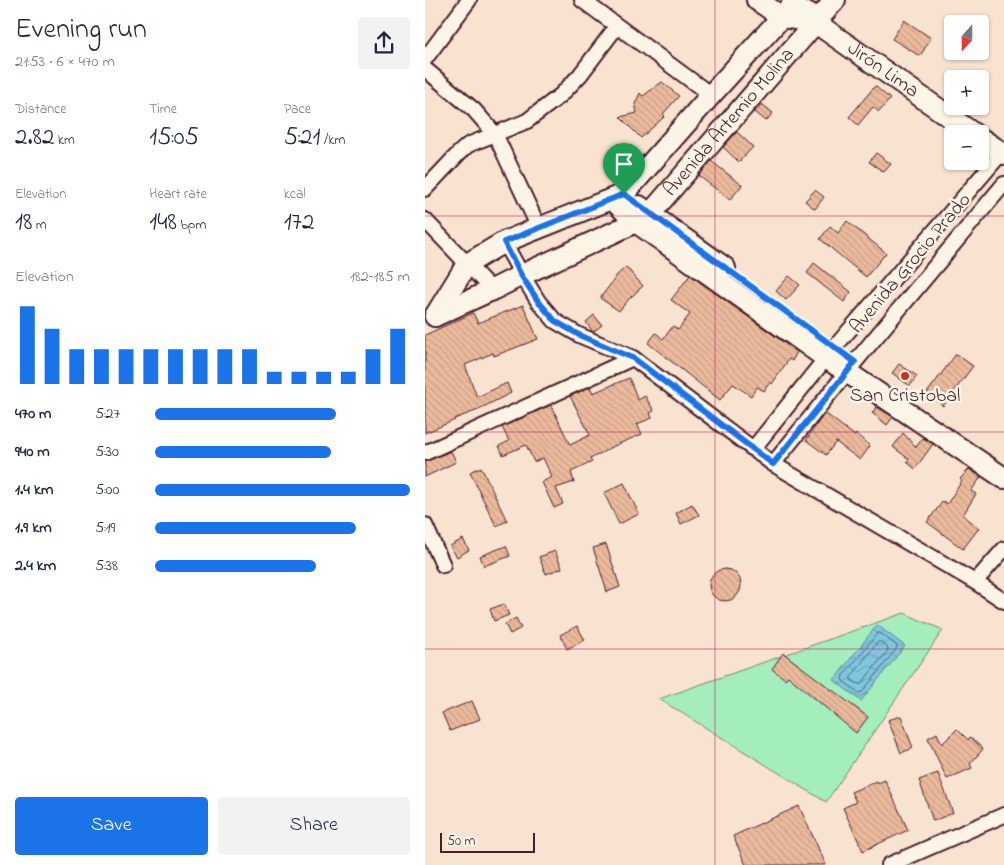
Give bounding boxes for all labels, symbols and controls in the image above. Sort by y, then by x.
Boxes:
text: Evening run [15,10,147,51]
north arrow [944,15,989,60]
map controls [944,15,989,170]
button: share [358,17,410,69]
street label: Jirón Lima [841,35,925,106]
street label: Avenida Artemio Molina [656,42,802,203]
text: 21:53 · 6 × 470 m [15,50,115,74]
button: + [944,70,989,115]
text: Distance [15,99,67,120]
text: Time [149,99,177,120]
text: Pace [284,99,311,120]
text: 2.82 [15,120,54,156]
text: 15:05 [149,120,199,156]
text: 5:21 [284,120,320,156]
button: − [944,125,989,170]
text: km [54,130,75,151]
text: /km [320,130,345,151]
pin [603,143,645,194]
icon: arrive [610,150,638,178]
text: Elevation [15,184,66,205]
text: Heart rate [149,184,207,205]
text: kcal [284,184,306,205]
street label: Avenida Grocio Prado [843,187,979,341]
text: 18 [15,205,32,241]
text: 148 [149,205,177,241]
text: 172 [284,205,314,241]
text: m [32,215,47,236]
text: bpm [177,215,206,236]
text: Elevation [15,265,74,289]
text: 182–185 m [350,265,410,289]
marker: San Cristobal [899,370,911,382]
place label: San Cristobal [850,382,960,411]
text: 470 m [15,402,52,426]
text: 5:27 [95,402,120,426]
text: 940 m [15,440,50,464]
text: 5:30 [95,440,119,464]
text: 1.4 km [15,478,53,502]
text: 5:00 [95,478,119,502]
text: 1.9 km [15,516,52,540]
text: 5:19 [95,516,115,540]
text: 2.4 km [15,554,56,578]
text: 5:38 [95,554,118,578]
button: Save [15,797,208,855]
button: Share [218,797,410,855]
scale bar [440,830,535,853]
text: 50 m [447,831,475,852]

